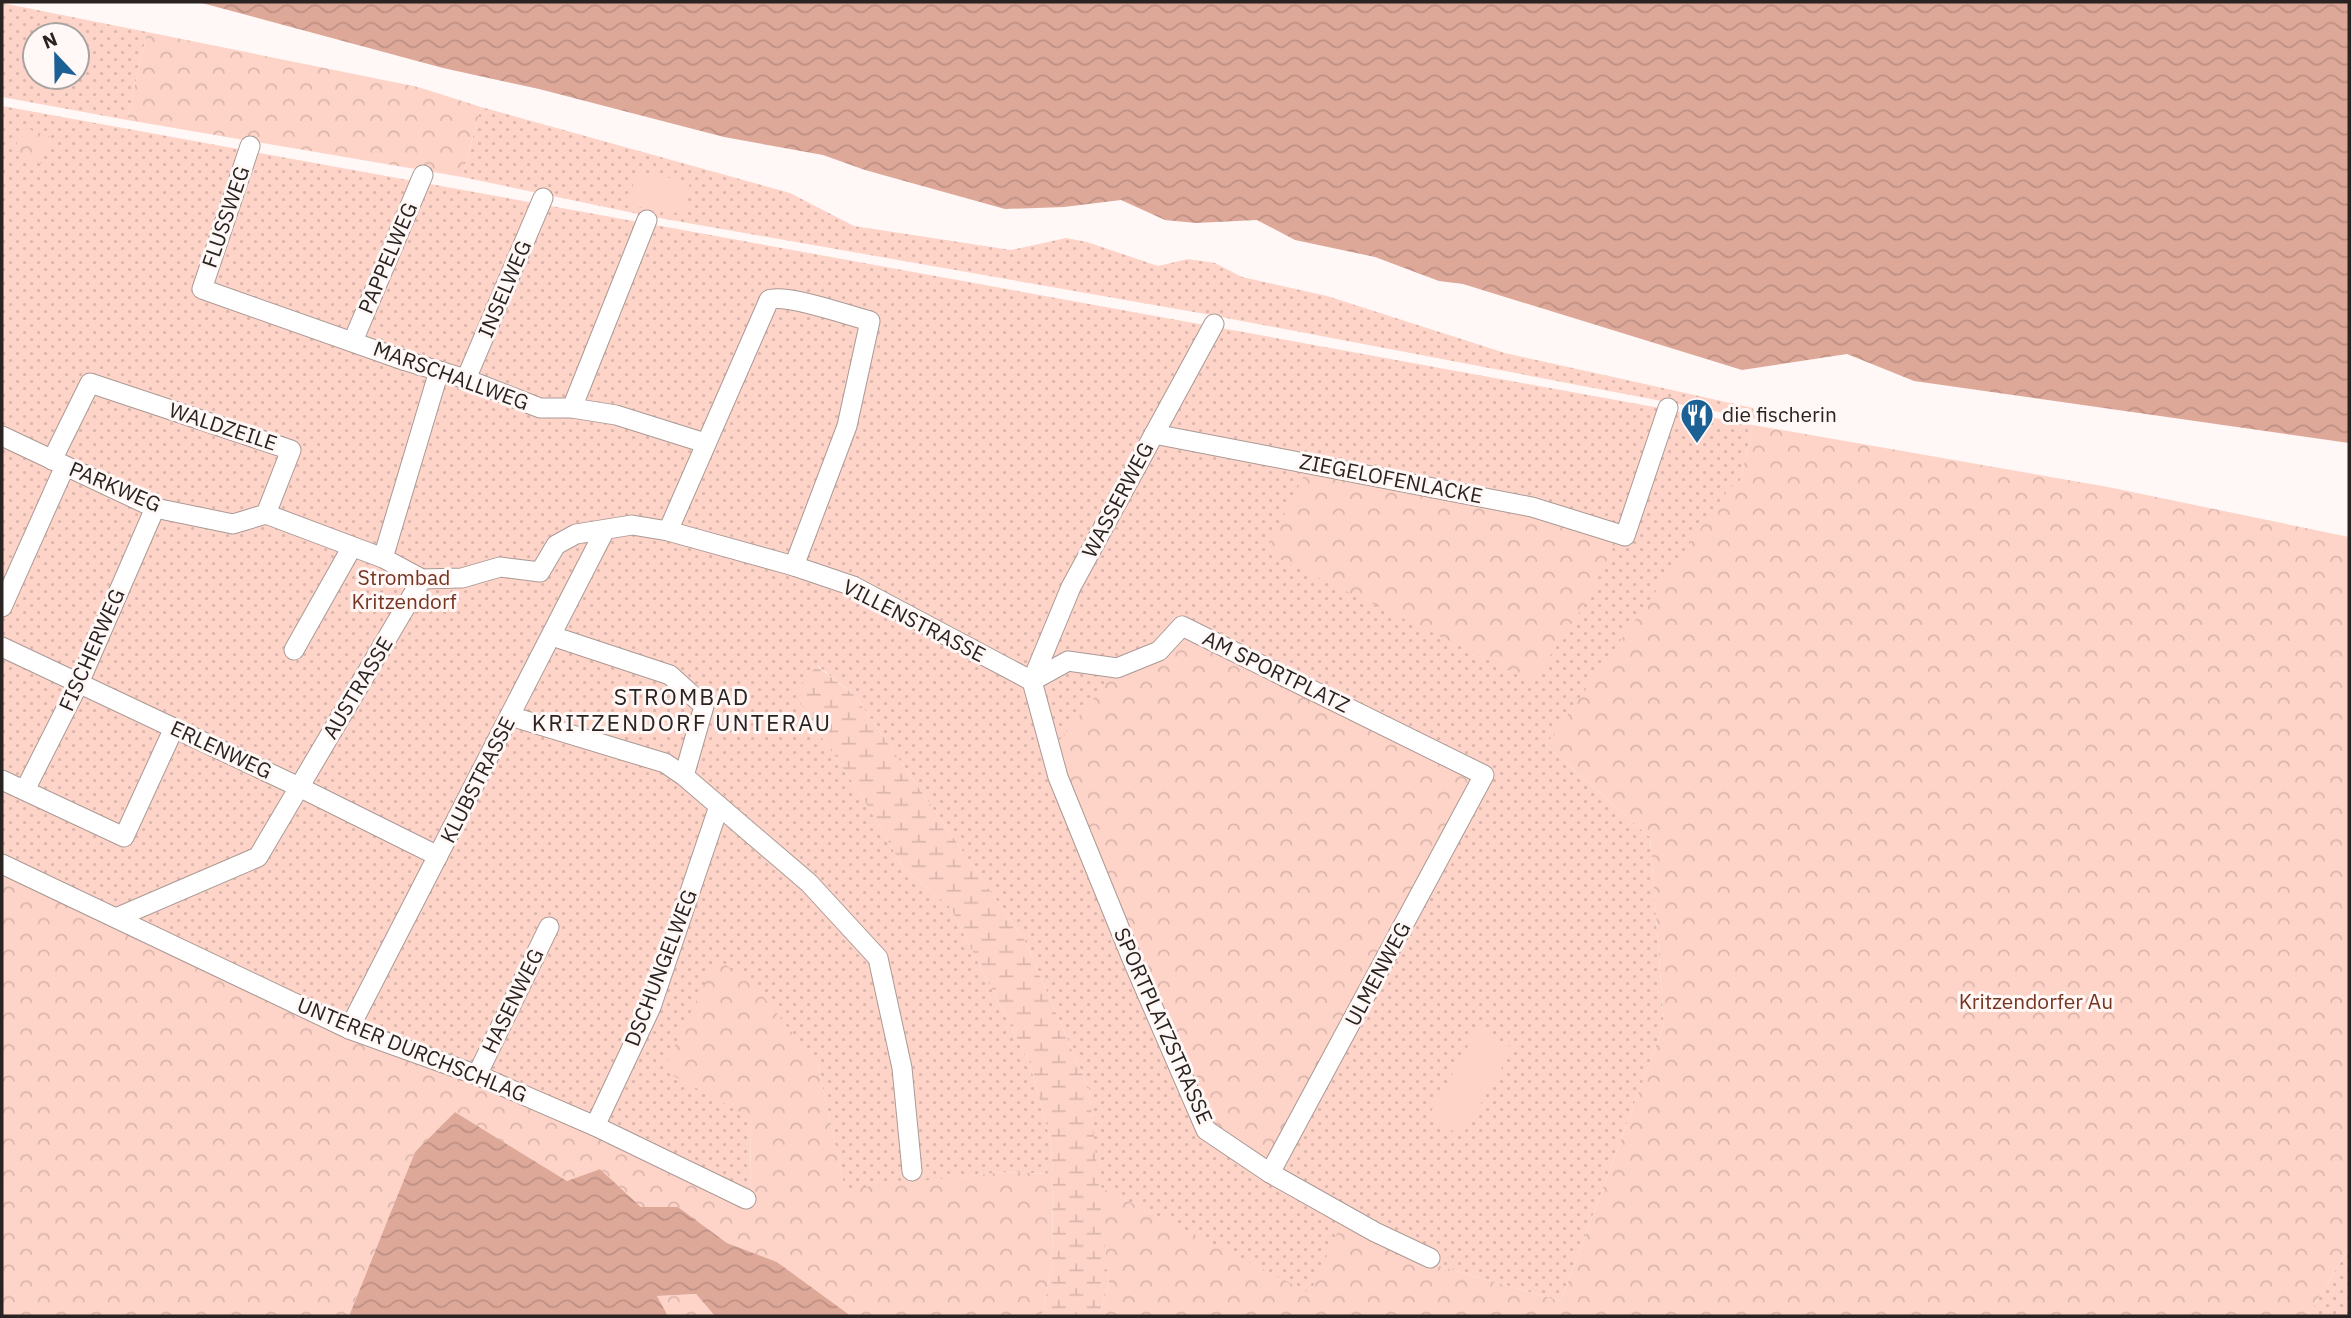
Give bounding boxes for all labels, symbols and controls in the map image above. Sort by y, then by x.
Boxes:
north arrow [21,21,91,91]
text: N [39,27,61,54]
street label: FLUSSWEG [195,162,256,271]
street label: PAPPELWEG [351,198,423,318]
street label: INSELWEG [471,236,537,342]
street label: MARSCHALLWEG [370,334,533,416]
street label: WALDZEILE [166,395,281,457]
restaurant icon: die fischerin [1678,396,1716,445]
place label: die fischerin [1722,400,1837,428]
street label: WASSERWEG [1075,437,1159,562]
street label: ZIEGELOFENLACKE [1297,447,1485,509]
street label: PARKWEG [65,454,166,518]
park label: Strombad Kritzendorf [352,563,457,615]
street label: VILLENSTRASSE [838,572,991,668]
street label: FISCHERWEG [52,584,131,715]
street label: AM SPORTPLATZ [1198,623,1355,719]
street label: AUSTRASSE [316,631,399,744]
district label: STROMBAD KRITZENDORF UNTERAU [532,681,832,737]
street label: KLUBSTRASSE [433,711,521,848]
street label: ERLENWEG [166,713,277,785]
street label: DSCHUNGELWEG [617,885,703,1050]
street label: ULMENWEG [1338,916,1416,1031]
street label: SPORTPLATZSTRASSE [1108,923,1220,1128]
street label: HASENWEG [475,944,549,1058]
park label: Kritzendorfer Au [1959,987,2113,1015]
street label: UNTERER DURCHSCHLAG [293,990,531,1108]

